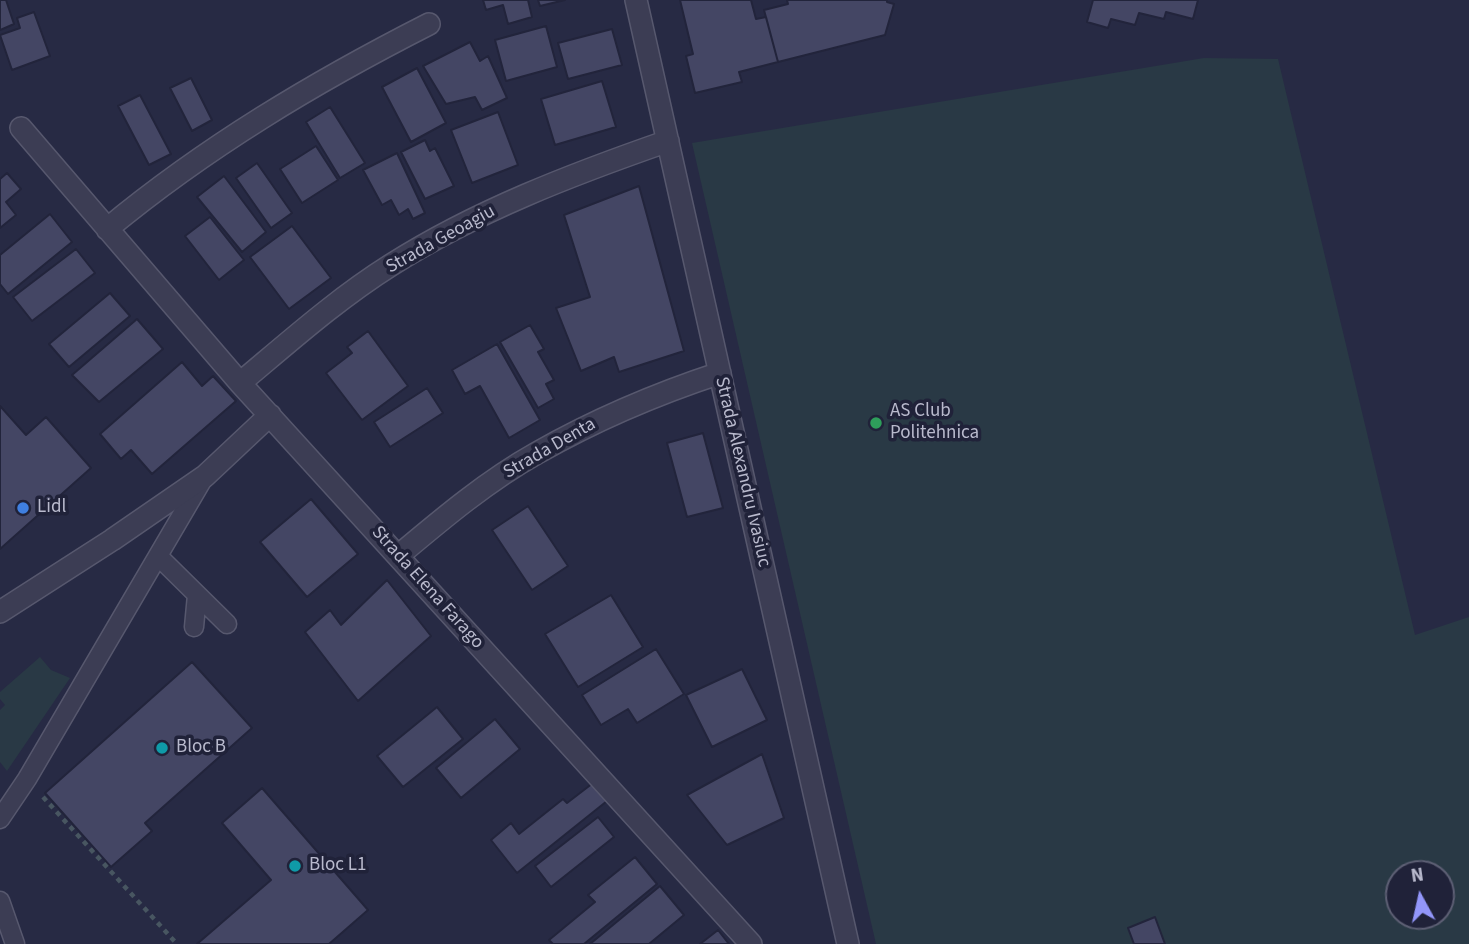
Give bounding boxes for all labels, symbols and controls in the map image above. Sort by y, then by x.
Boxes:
street label: Strada Geoagiu [383,201,499,279]
street label: Strada Alexandru Ivasiuc [709,375,775,569]
place label: AS Club Politehnica [890,401,979,445]
street label: Strada Denta [500,413,600,485]
marker: AS Club Politehnica [868,415,884,431]
place label: Lidl [37,497,66,519]
marker: Lidl [15,500,31,516]
street label: Strada Elena Farago [366,522,488,654]
place label: Bloc B [176,737,226,759]
marker: Bloc B [154,740,170,756]
place label: Bloc L1 [309,855,366,877]
marker: Bloc L1 [287,858,303,874]
north arrow [1385,860,1455,930]
text: N [1409,861,1425,890]

